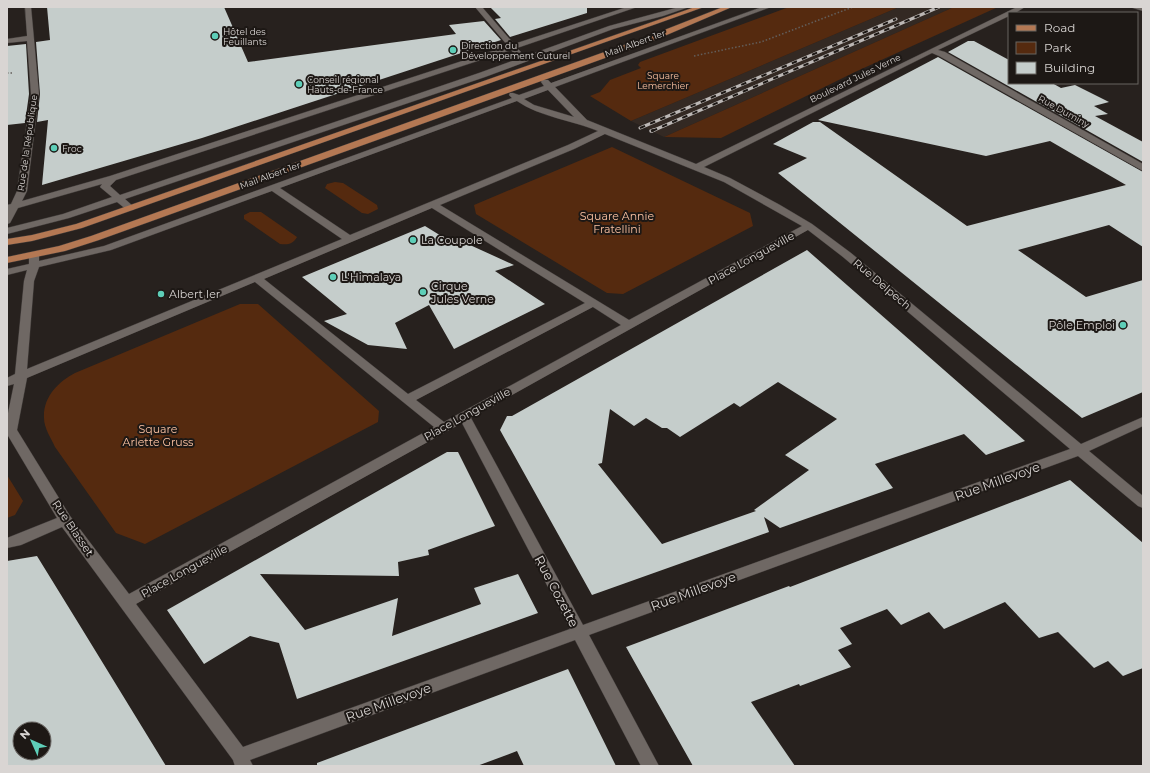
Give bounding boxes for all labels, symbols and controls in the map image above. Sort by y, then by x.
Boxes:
legend [1008,12,1138,84]
text: Road [1044,20,1075,35]
place label: Hôtel des Feuillants [223,26,267,47]
street label: Mail Albert 1er [603,27,667,59]
marker: Hôtel des Feuillants [210,31,220,41]
place label: Direction du Développement Cuturel [461,40,570,61]
text: Park [1044,40,1072,55]
marker: Direction du Développement Cuturel [448,45,458,55]
street label: Boulevard Jules Verne [808,51,903,105]
text: Building [1044,60,1095,75]
park label: Square Lemerchier [637,70,689,91]
place label: Conseil régional Hauts-de-France [307,74,384,95]
marker: Conseil régional Hauts-de-France [294,79,304,89]
street label: Rue Duminy [1037,92,1092,130]
street label: Rue de la République [15,94,39,192]
marker: Froc [49,143,59,153]
place label: Froc [62,143,82,154]
street label: Mail Albert 1er [238,159,302,191]
park label: Square Annie Fratellini [580,209,654,236]
street label: Place Longueville [705,228,797,288]
place label: La Coupole [421,233,483,247]
marker: La Coupole [408,235,418,245]
street label: Rue Delpech [850,256,914,312]
place label: L'Himalaya [341,270,401,284]
marker: L'Himalaya [328,272,338,282]
place label: Cirque Jules Verne [430,279,494,306]
place label: Albert Ier [169,287,220,301]
marker: Cirque Jules Verne [418,287,428,297]
marker: Albert Ier [156,289,166,299]
place label: Pôle Emploi [1049,318,1115,332]
marker: Pôle Emploi [1118,320,1128,330]
street label: Place Longueville [421,384,513,444]
park label: Square Arlette Gruss [123,422,194,449]
street label: Rue Millevoye [952,458,1042,504]
street label: Rue Blasset [49,497,97,559]
street label: Place Longueville [138,541,230,601]
street label: Rue Cozette [531,552,583,630]
street label: Rue Millevoye [648,568,738,614]
street label: Rue Millevoye [343,679,433,725]
north arrow [12,721,52,761]
text: N [17,726,33,742]

